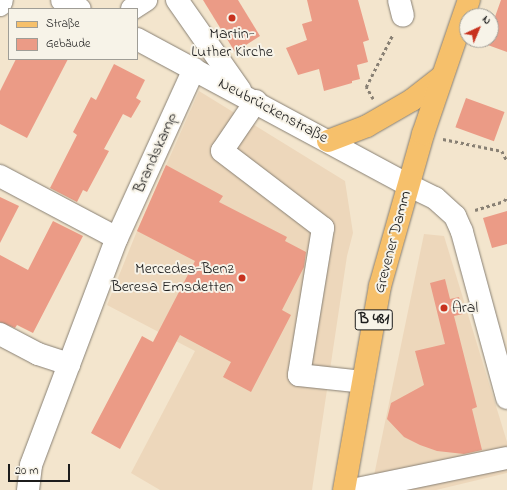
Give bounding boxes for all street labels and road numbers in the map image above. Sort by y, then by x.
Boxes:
street label: Neubrückenstraße [215,74,331,148]
street label: Brandskamp [130,110,182,196]
street label: Grevener Damm [370,189,416,295]
road number: B 481 [354,307,394,333]

